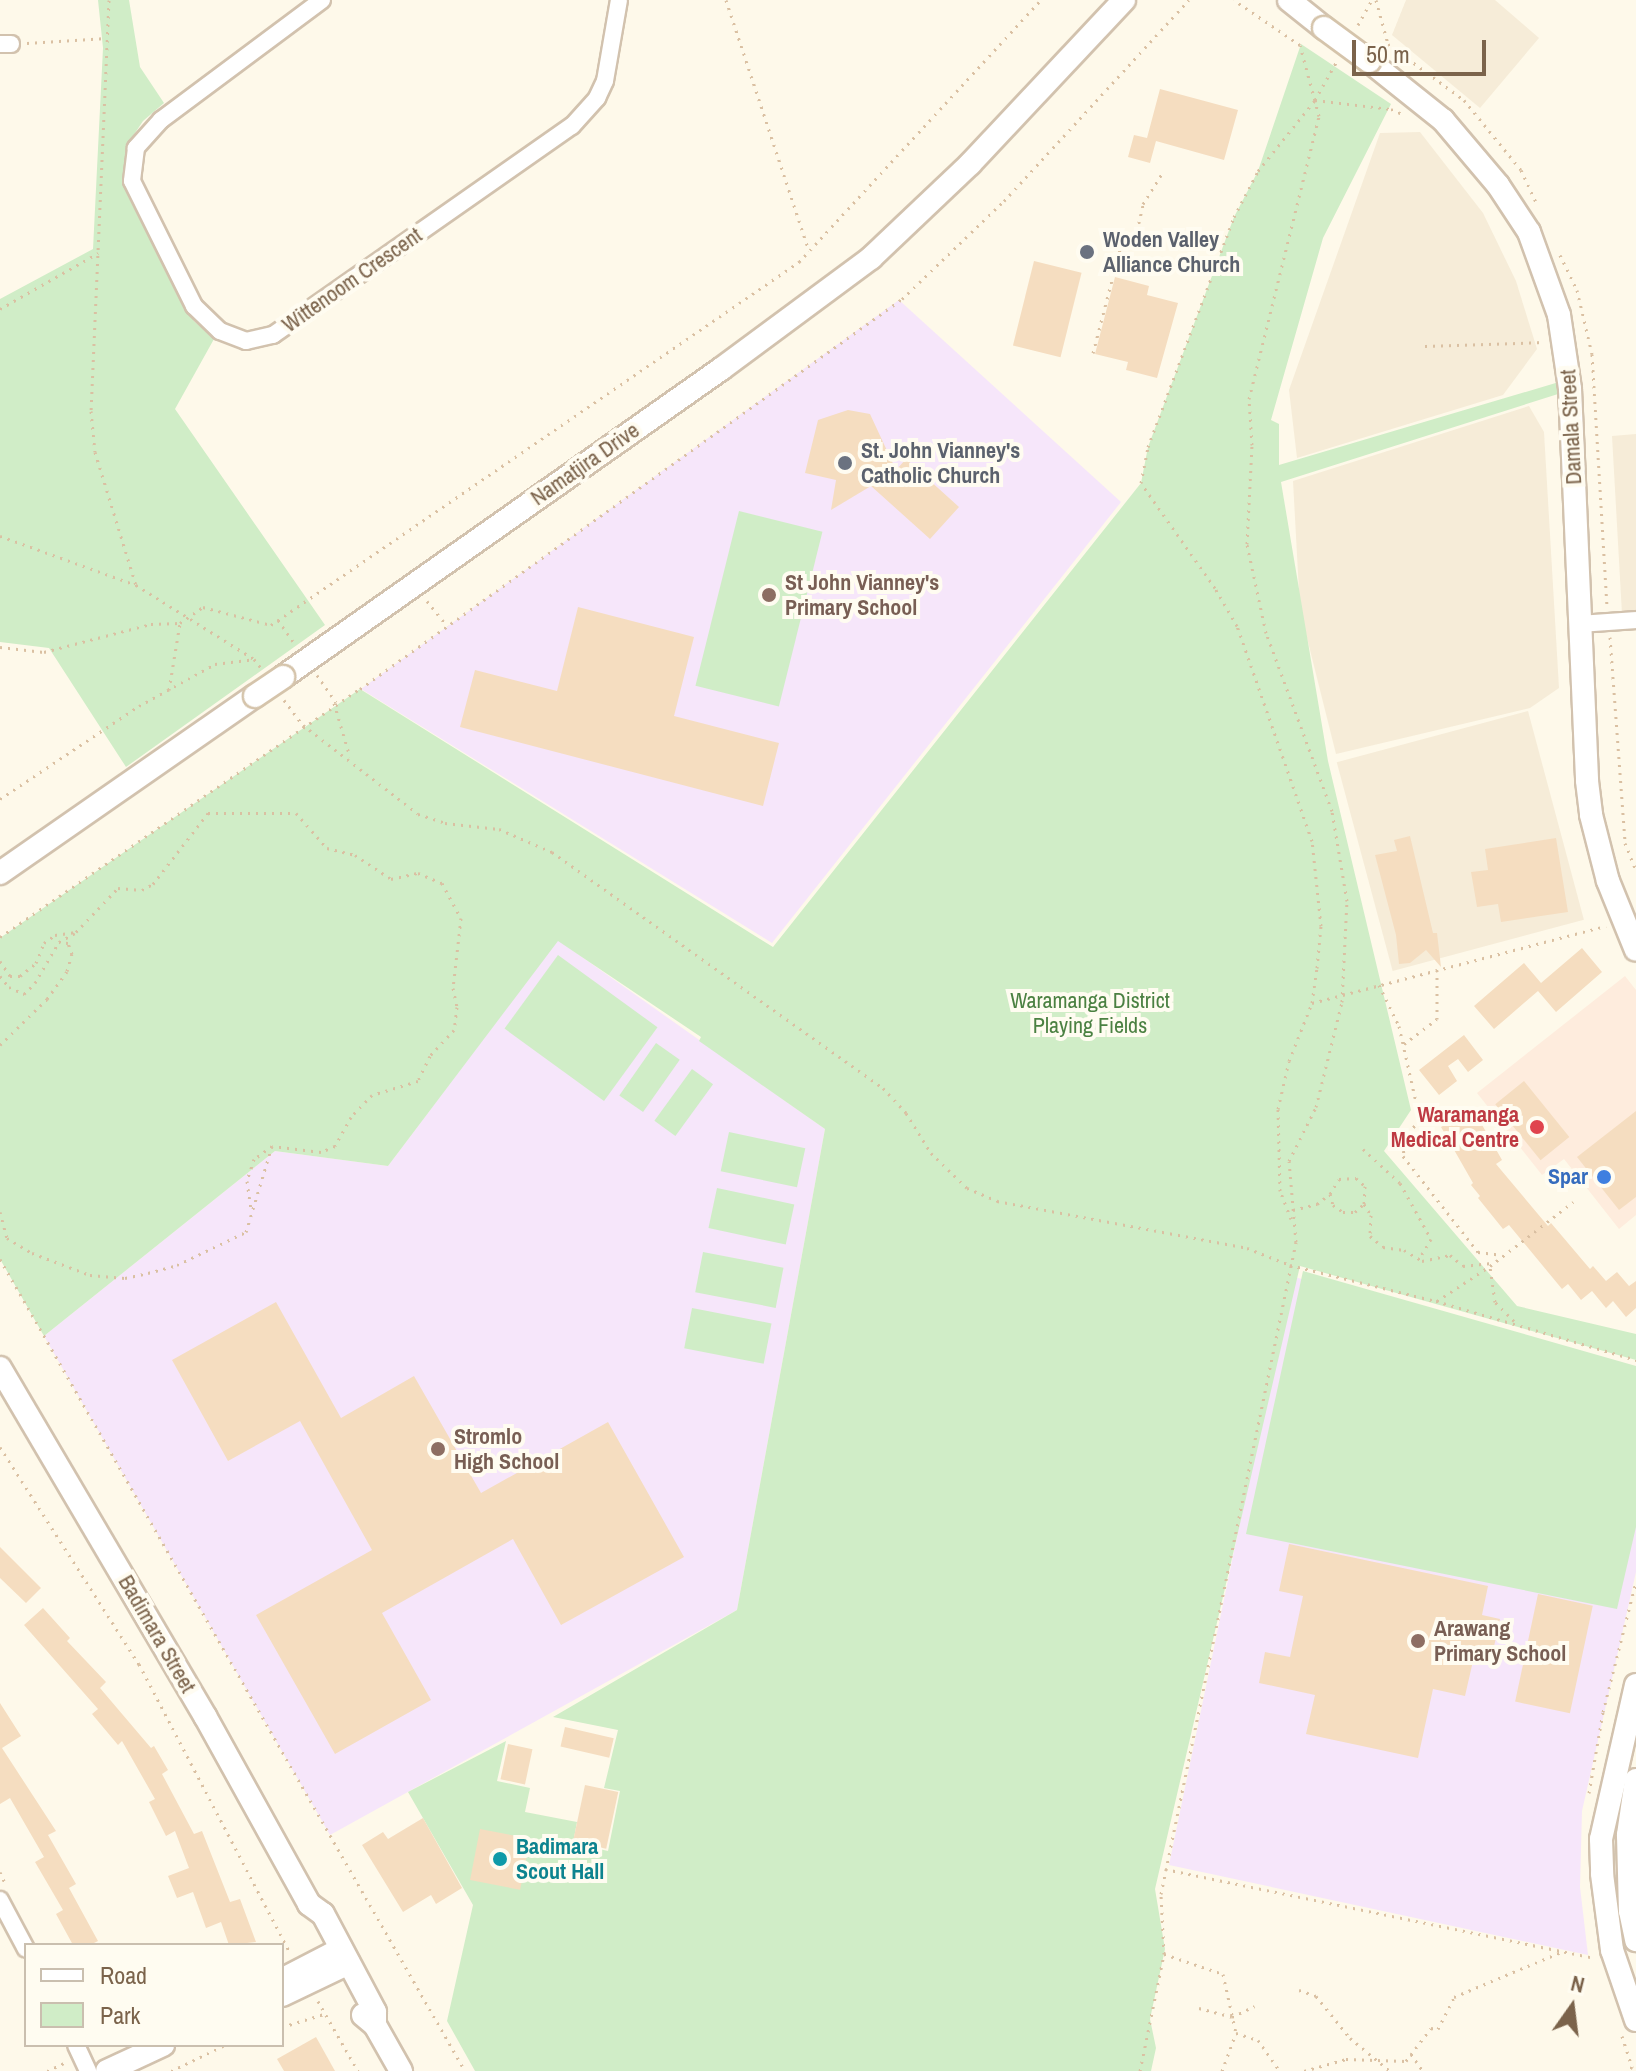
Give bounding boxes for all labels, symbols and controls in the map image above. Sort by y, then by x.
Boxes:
scale bar [1356,24,1490,74]
text: 50 m [1366,38,1410,70]
street label: Wittenoom Crescent [277,222,427,338]
place label: Woden Valley Alliance Church [1103,226,1240,278]
marker: Woden Valley Alliance Church [1078,243,1096,261]
street label: Damala Street [1555,369,1587,485]
street label: Namatjira Drive [526,417,644,511]
place label: St. John Vianney's Catholic Church [861,437,1020,488]
marker: St. John Vianney's Catholic Church [836,454,854,472]
place label: St John Vianney's Primary School [785,569,939,620]
marker: St John Vianney's Primary School [760,586,778,604]
park label: Waramanga District Playing Fields [1010,987,1170,1038]
place label: Waramanga Medical Centre [1391,1101,1519,1152]
marker: Waramanga Medical Centre [1526,1116,1548,1138]
place label: Spar [1548,1164,1588,1190]
marker: Spar [1595,1168,1613,1186]
place label: Stromlo High School [454,1423,559,1474]
marker: Stromlo High School [429,1440,447,1458]
street label: Badimara Street [113,1571,201,1697]
place label: Arawang Primary School [1434,1615,1566,1666]
marker: Arawang Primary School [1409,1632,1427,1650]
place label: Badimara Scout Hall [516,1833,604,1884]
marker: Badimara Scout Hall [491,1850,509,1868]
legend [24,1943,284,2047]
text: Road [100,1959,147,1991]
north arrow [1532,1967,1612,2047]
text: N [1568,1968,1588,2000]
text: Park [100,1999,140,2031]

